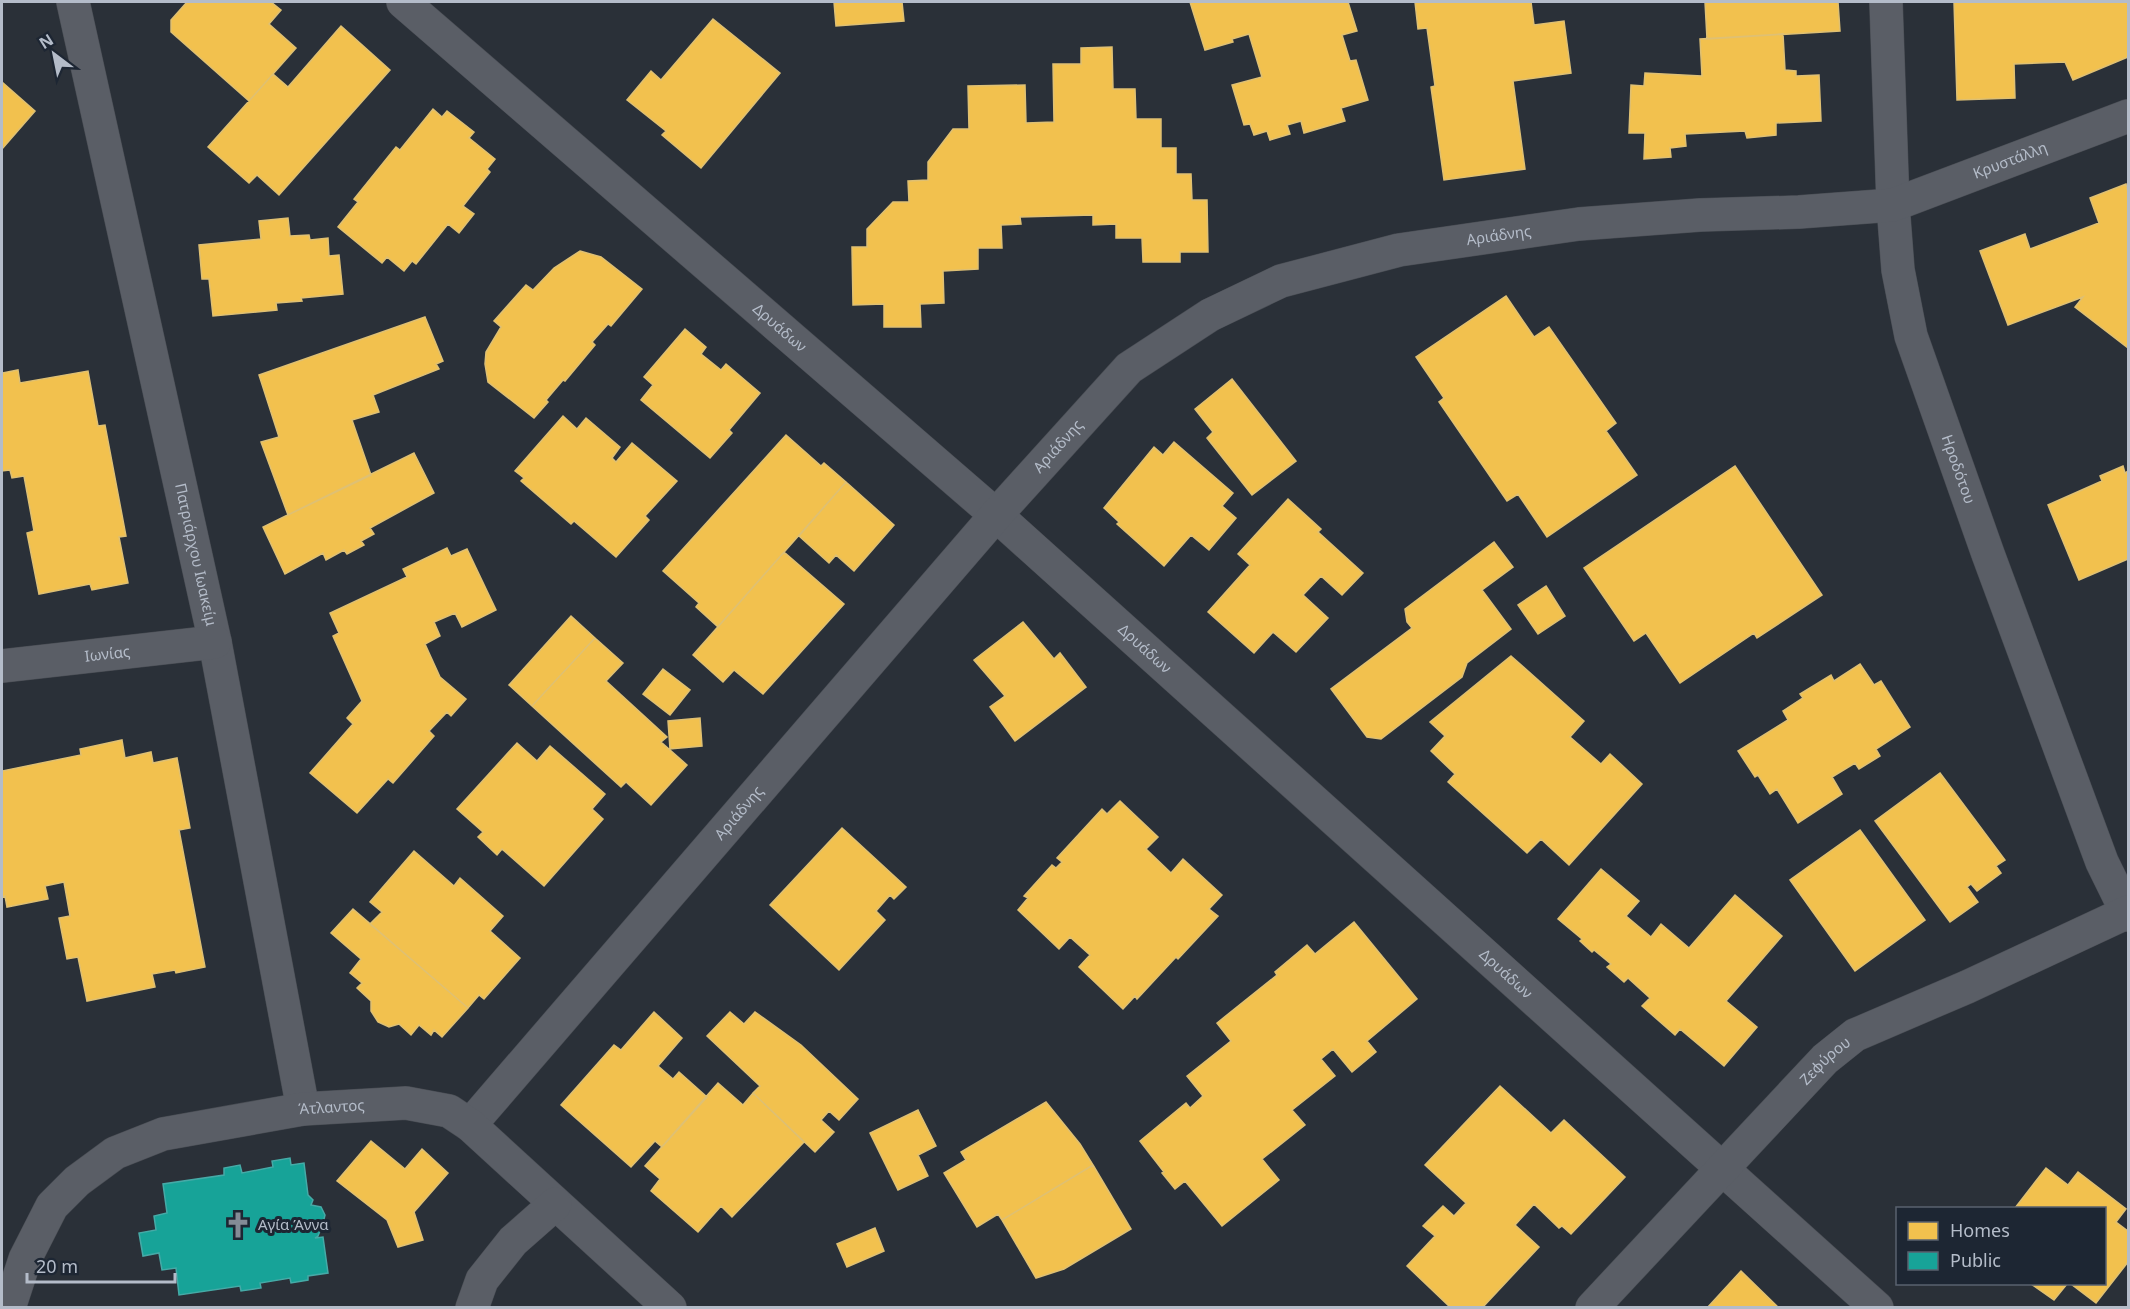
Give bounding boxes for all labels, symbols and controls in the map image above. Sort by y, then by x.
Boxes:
north arrow [24,24,84,84]
text: N [35,29,57,54]
street label: Κρυστάλλη [1970,137,2050,183]
street label: Αριάδνης [1465,220,1532,249]
street label: Δρυάδων [749,298,812,356]
street label: Αριάδνης [1028,415,1087,477]
street label: Ηροδότου [1938,432,1980,506]
street label: Πατριάρχου Ιωακείμ [171,481,222,628]
street label: Δρυάδων [1114,619,1176,677]
street label: Ιωνίας [83,641,131,666]
street label: Αριάδνης [709,781,767,844]
street label: Δρυάδων [1476,944,1538,1002]
street label: Ζεφύρου [1795,1032,1854,1089]
street label: Άτλαντος [298,1094,365,1118]
legend [1896,1207,2106,1285]
church icon: Αγία Άννα [223,1210,253,1240]
place label: Αγία Άννα [258,1214,329,1234]
text: Homes [1950,1218,2010,1242]
scale bar [27,1246,176,1284]
text: Public [1950,1248,2001,1272]
text: 20 m [36,1254,78,1278]

